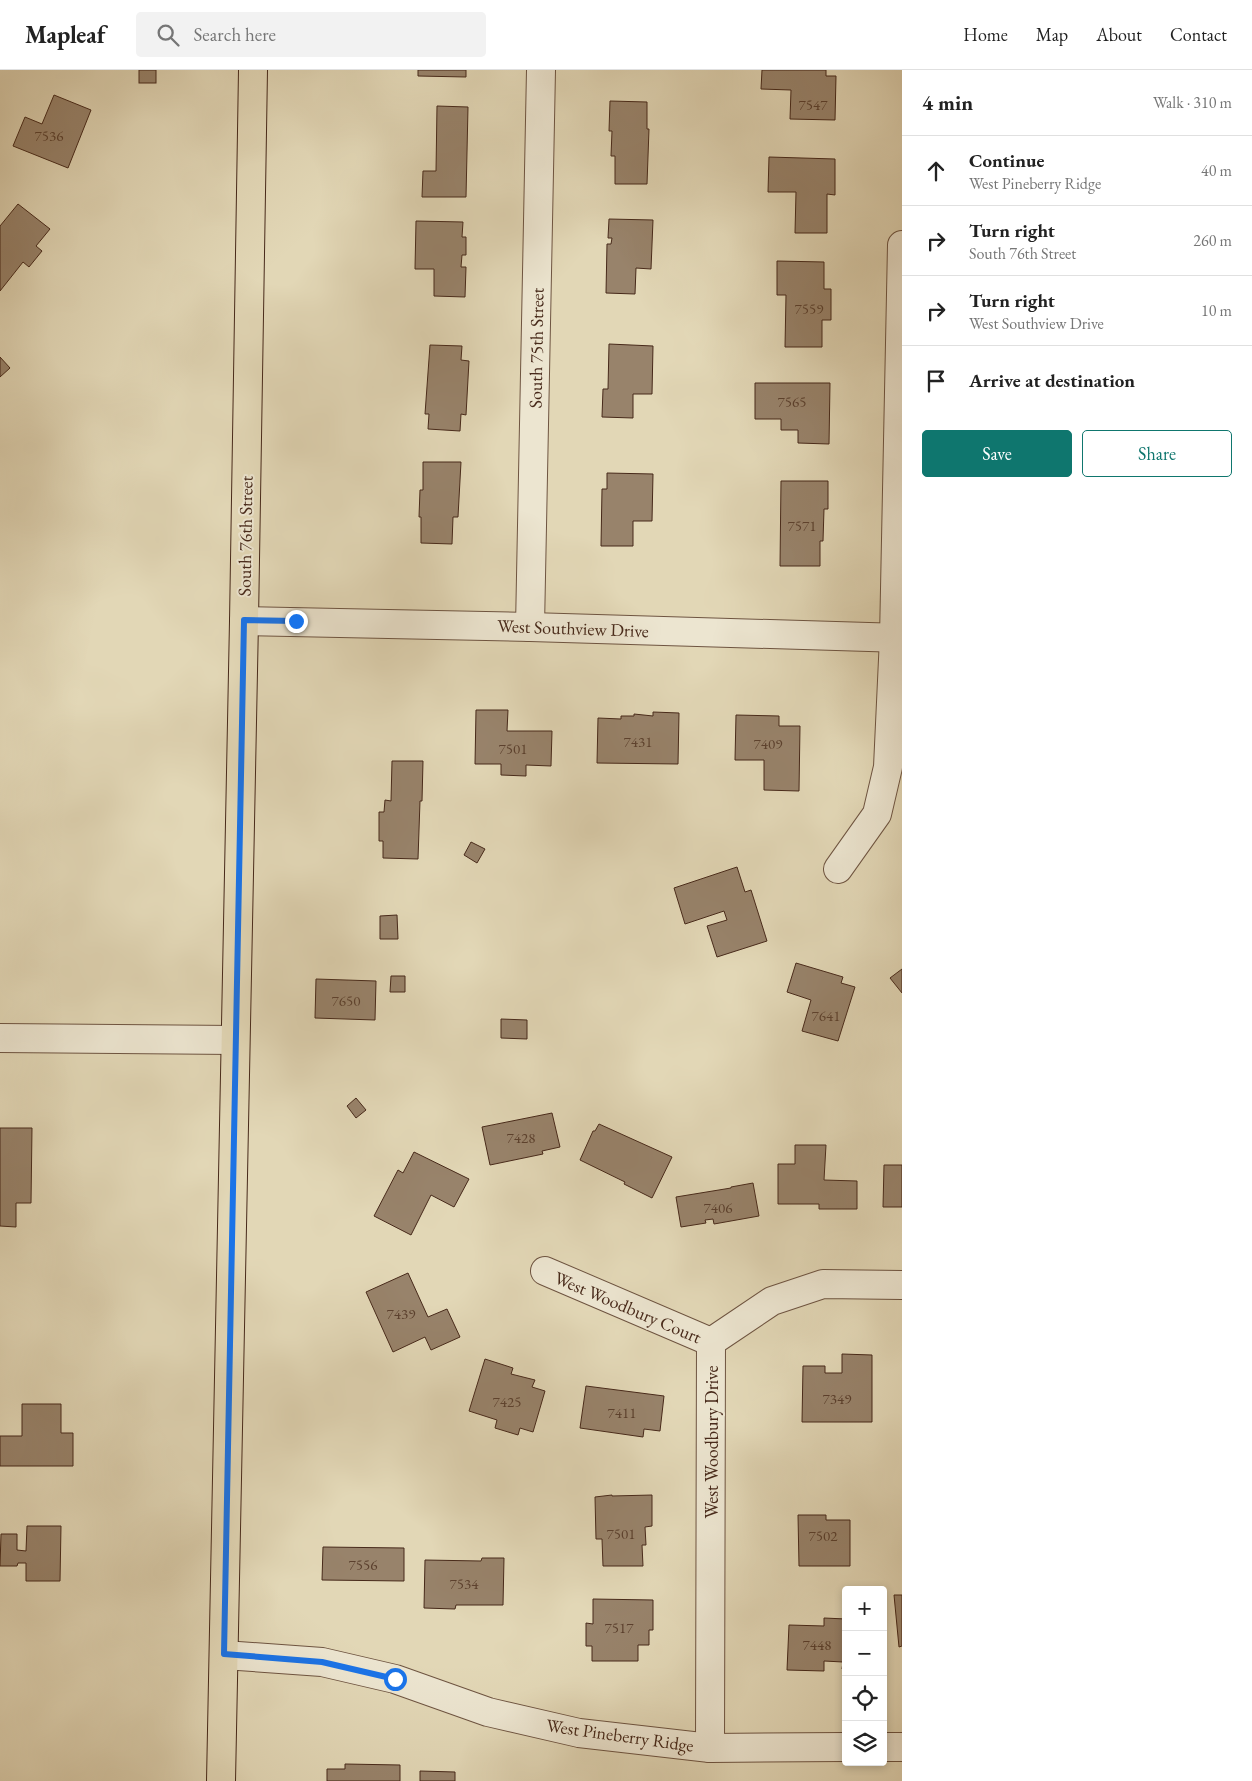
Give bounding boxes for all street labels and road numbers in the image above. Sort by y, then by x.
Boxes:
street label: South 75th Street [523,287,549,409]
street label: South 76th Street [232,475,258,597]
street label: West Southview Drive [497,614,649,642]
street label: West Woodbury Court [551,1266,705,1348]
street label: West Woodbury Drive [700,1365,723,1519]
street label: West Pineberry Ridge [545,1713,695,1757]

